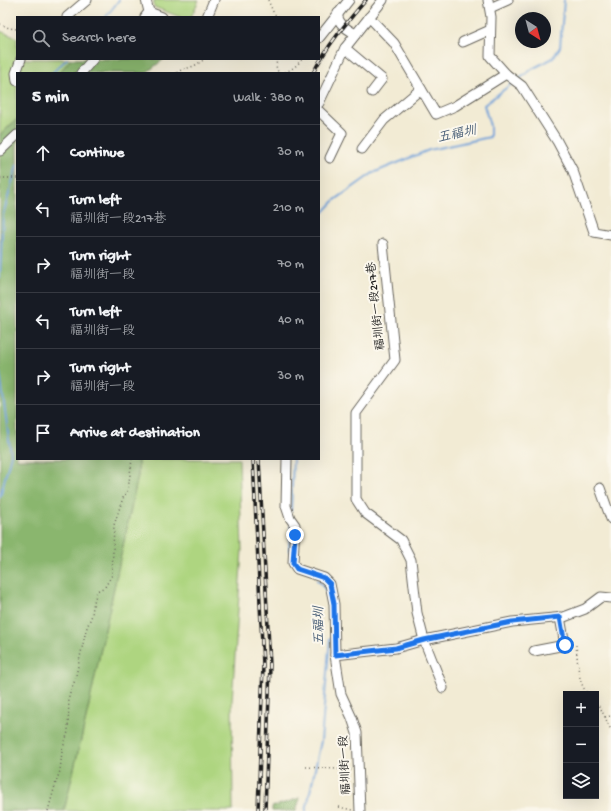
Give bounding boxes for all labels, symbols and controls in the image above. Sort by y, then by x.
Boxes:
north arrow [515,12,551,48]
search box [16,16,320,60]
icon: search [30,27,52,49]
text: Search here [62,29,136,47]
text: 5 min [32,88,69,108]
text: Walk · 380 m [233,91,304,106]
water label: 五福圳 [436,122,480,146]
icon: ahead [32,142,54,164]
text: Continue [70,144,124,162]
text: 30 m [278,145,304,160]
text: Turn left [70,191,121,209]
icon: left [32,198,54,220]
text: 210 m [273,201,304,216]
text: 福圳街一段217巷 [70,212,166,227]
text: Turn right [70,247,130,265]
icon: right [32,254,54,276]
text: 70 m [278,257,304,272]
street label: 福圳街一段217巷 [364,261,389,351]
text: 福圳街一段 [70,268,135,283]
text: Turn left [70,303,121,321]
icon: left [32,310,54,332]
text: 40 m [278,313,304,328]
text: 福圳街一段 [70,324,135,339]
text: Turn right [70,359,130,377]
icon: right [32,366,54,388]
text: 30 m [278,369,304,384]
text: 福圳街一段 [70,380,135,395]
icon: arrive [32,422,54,444]
text: Arrive at destination [70,424,200,442]
route end [286,526,304,544]
water label: 五福圳 [311,604,328,646]
route start [556,636,574,654]
map controls [563,691,599,799]
button: + [563,691,599,727]
button: − [563,727,599,763]
street label: 福圳街一段 [336,735,355,795]
button: layers [563,763,599,799]

